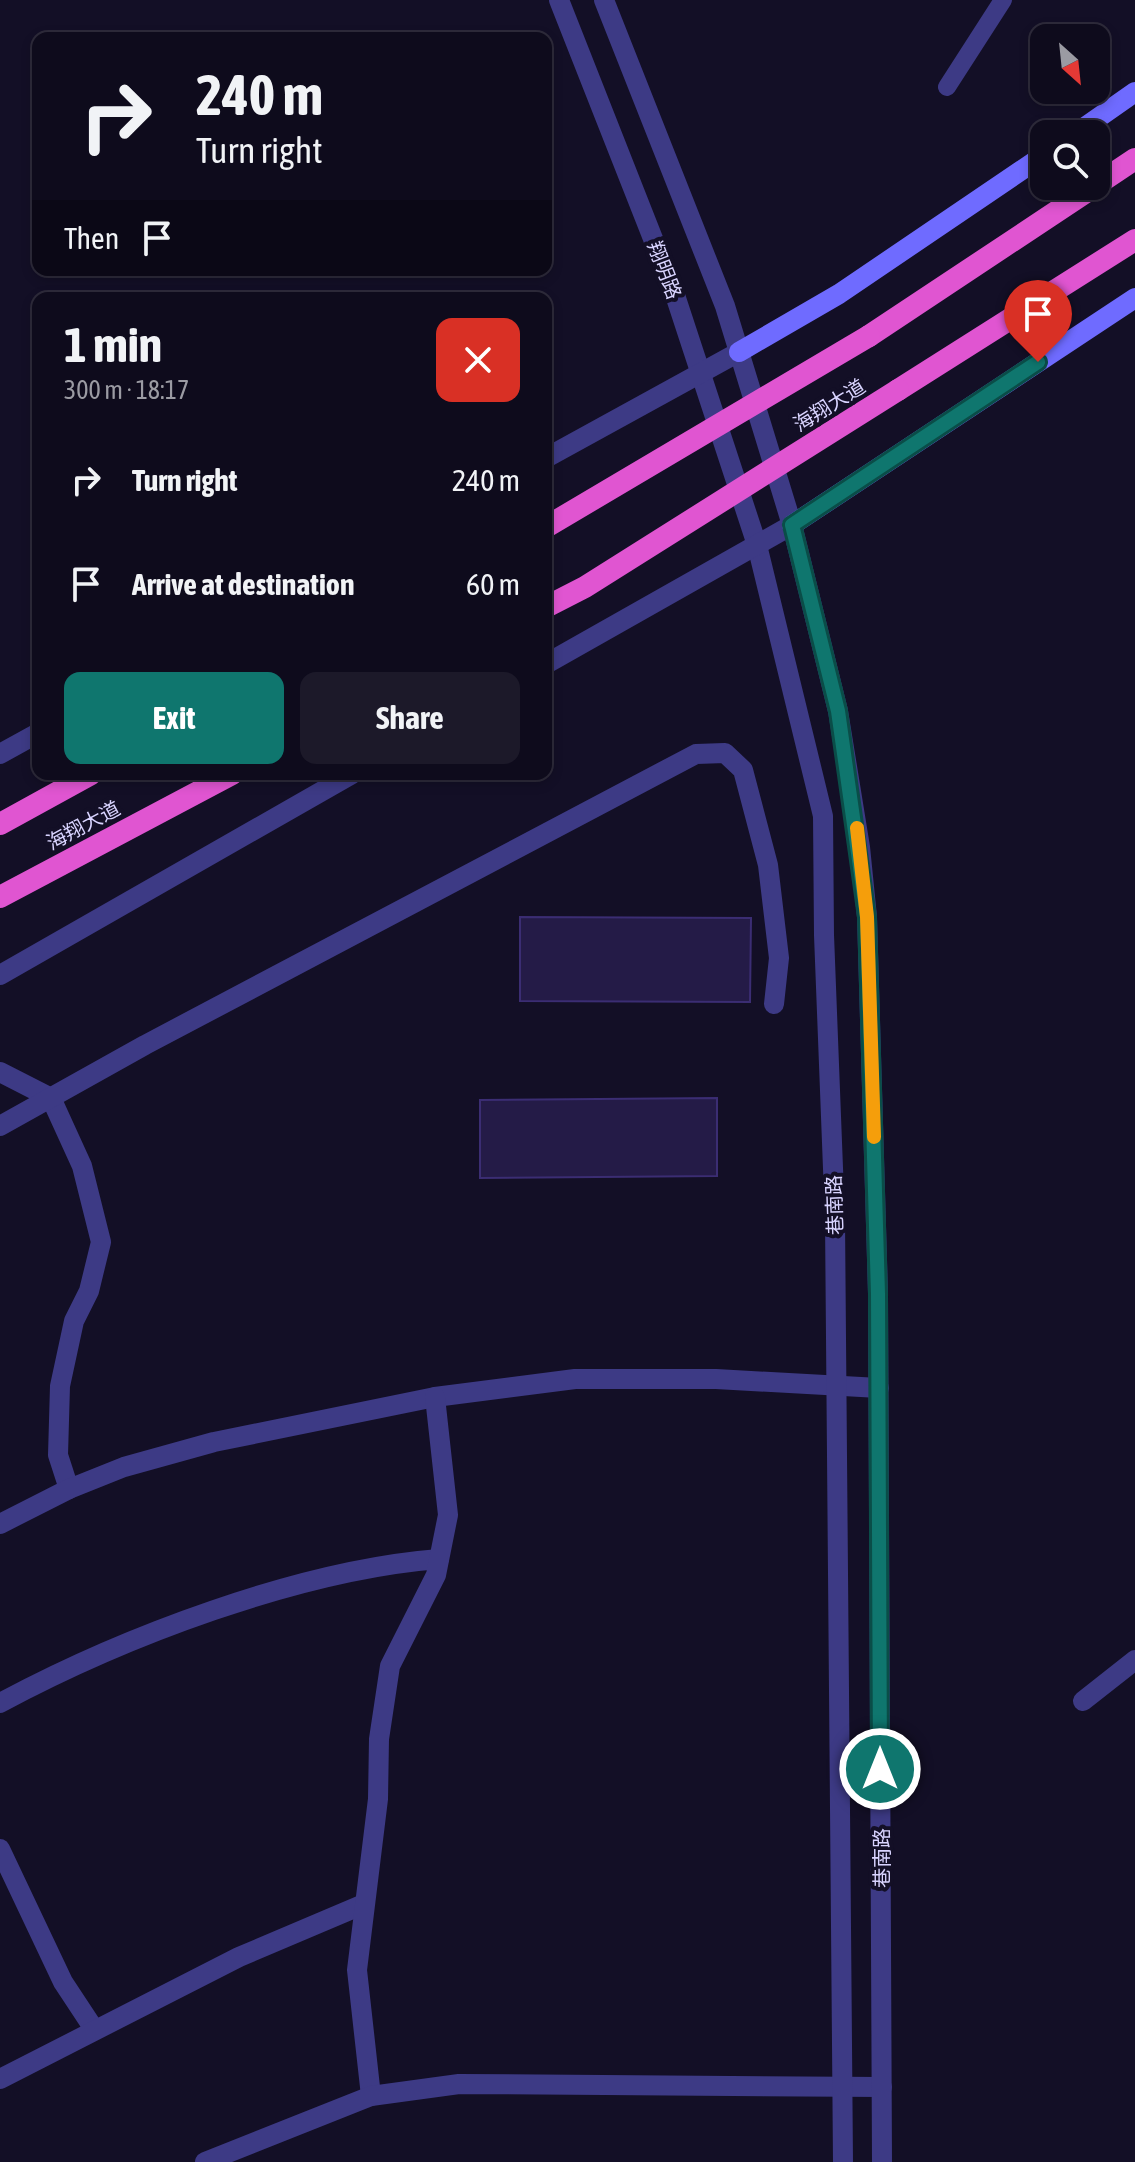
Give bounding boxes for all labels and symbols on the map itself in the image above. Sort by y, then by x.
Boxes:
north arrow [1030,24,1110,104]
street label: 翔明路 [644,238,686,302]
pin [1004,280,1072,362]
street label: 海翔大道 [789,374,869,436]
street label: 海翔大道 [42,796,124,854]
street label: 巷南路 [821,1175,847,1235]
position arrow [838,1727,922,1811]
street label: 巷南路 [870,1828,893,1888]

